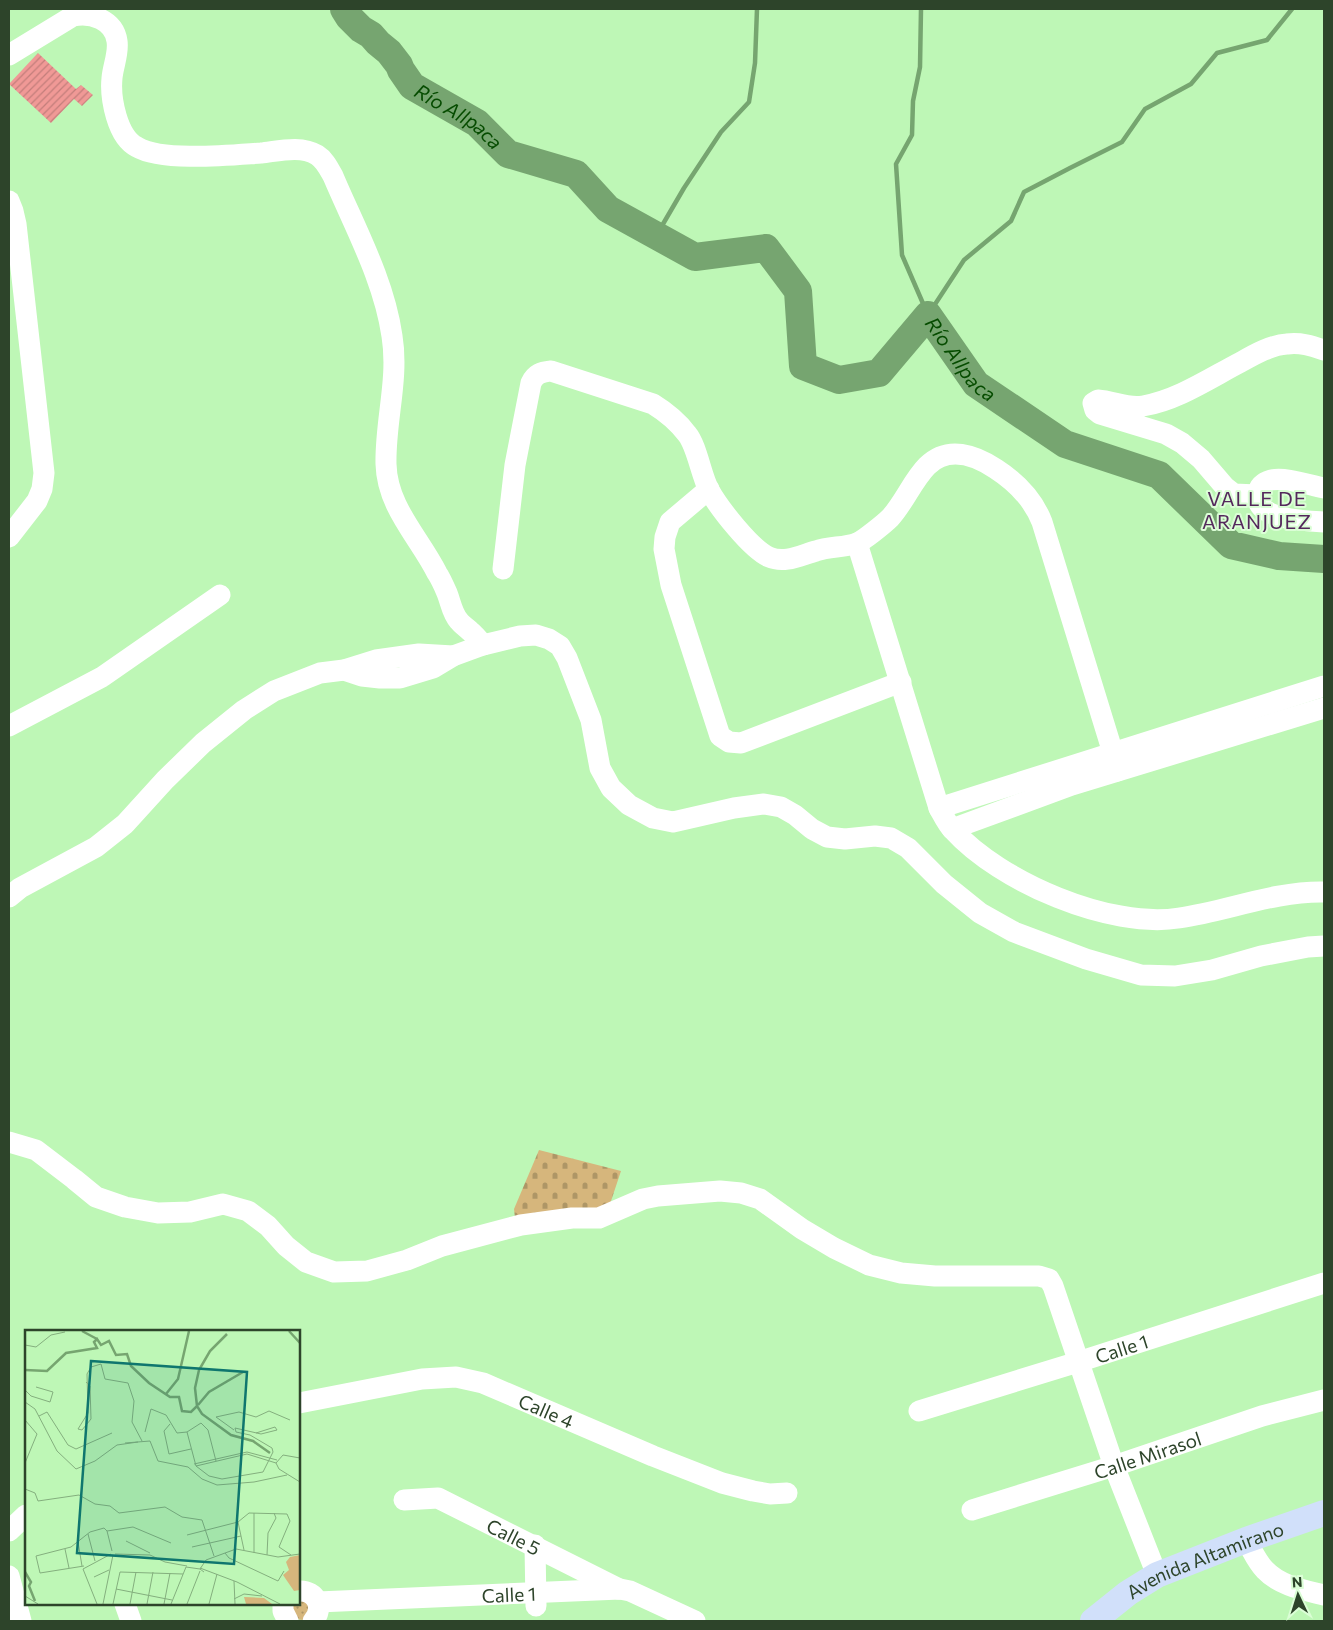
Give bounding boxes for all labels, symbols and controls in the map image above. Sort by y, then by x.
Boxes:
water label: Río Allpaca [411,78,508,154]
water label: Río Allpaca [921,312,1001,406]
district label: VALLE DE ARANJUEZ [1202,486,1312,533]
street label: Calle 1 [1092,1329,1151,1367]
inset map [25,1330,300,1605]
street label: Calle 4 [515,1388,577,1432]
street label: Calle Mirasol [1091,1426,1204,1483]
street label: Calle 5 [483,1513,545,1559]
street label: Avenida Altamirano [1122,1516,1287,1603]
north arrow [1273,1570,1323,1620]
text: N [1291,1573,1303,1590]
street label: Calle 1 [481,1581,536,1606]

